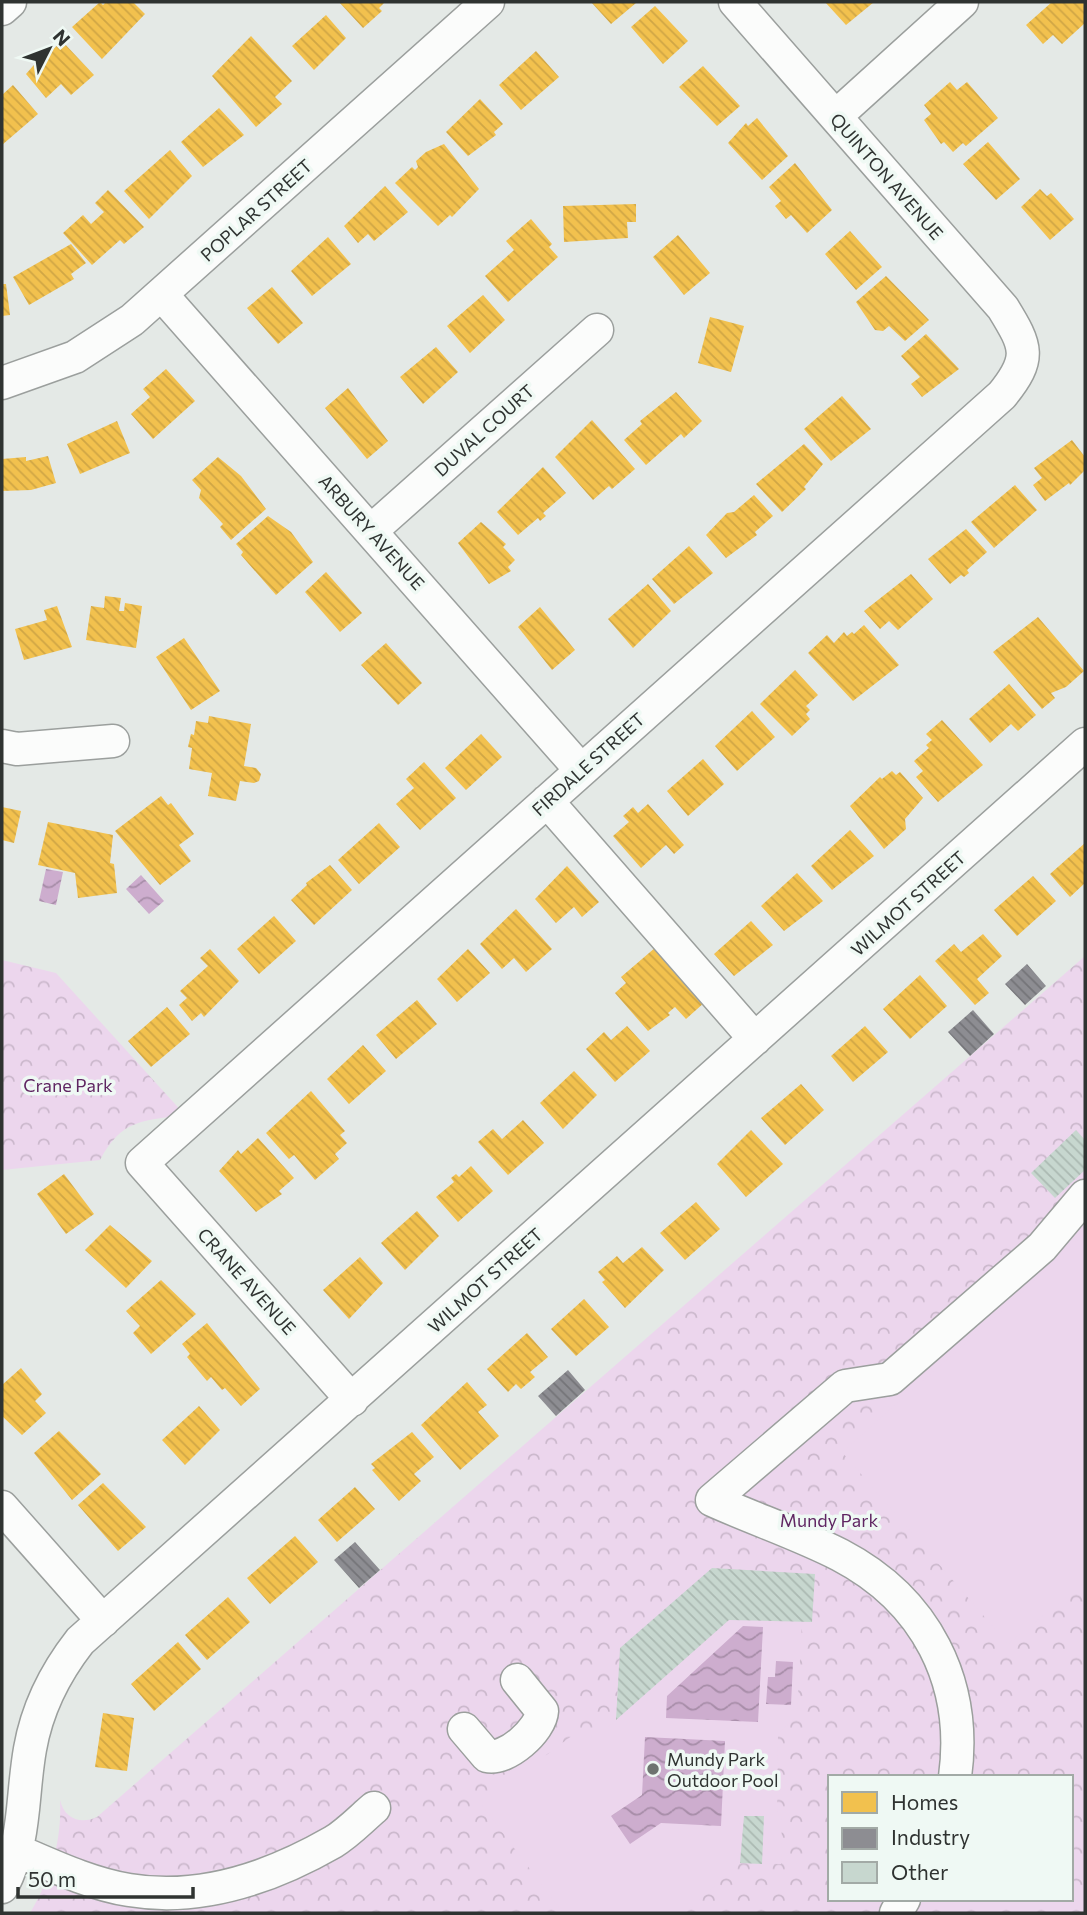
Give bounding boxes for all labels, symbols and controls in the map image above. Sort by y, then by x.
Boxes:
north arrow [14,14,84,84]
text: N [49,24,75,50]
street label: QUINTON AVENUE [826,108,948,244]
street label: POPLAR STREET [196,154,316,266]
street label: DUVAL COURT [429,379,539,481]
street label: ARBURY AVENUE [314,470,430,594]
street label: FIRDALE STREET [527,708,649,820]
street label: WILMOT STREET [846,846,970,960]
park label: Crane Park [23,1074,113,1096]
street label: CRANE AVENUE [193,1223,301,1339]
street label: WILMOT STREET [423,1223,547,1337]
park label: Mundy Park [780,1509,878,1531]
place label: Mundy Park Outdoor Pool [667,1748,779,1791]
marker: Mundy Park Outdoor Pool [645,1761,661,1777]
legend [828,1775,1073,1901]
text: Homes [891,1789,958,1814]
text: Industry [891,1824,970,1849]
scale bar [18,1856,192,1900]
text: Other [891,1859,948,1884]
text: 50 m [28,1866,76,1891]

